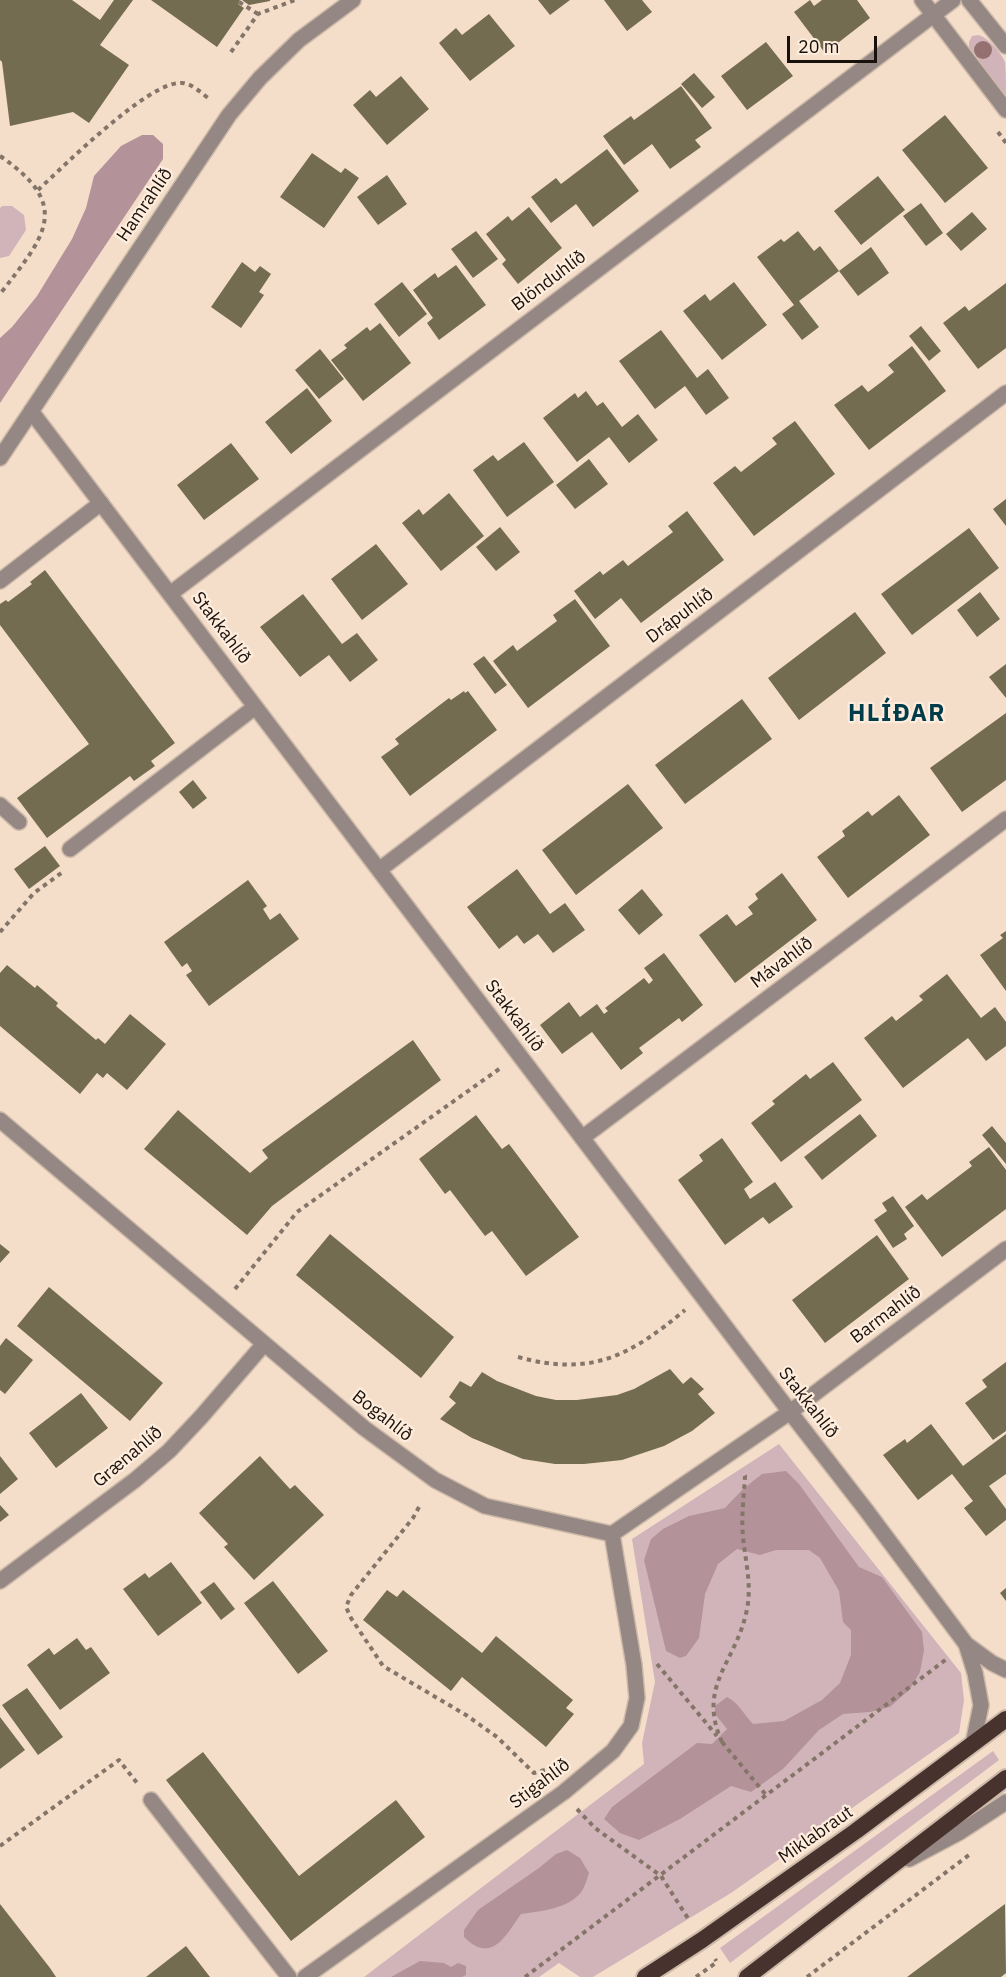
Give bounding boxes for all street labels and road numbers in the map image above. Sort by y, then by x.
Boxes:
street label: Hamrahlíð [113,164,177,246]
street label: Blönduhlíð [508,246,590,316]
street label: Drápuhlíð [642,584,718,648]
street label: Stakkahlíð [187,588,255,668]
street label: Mávahlíð [747,933,817,993]
street label: Stakkahlíð [480,976,548,1056]
street label: Barmahlíð [846,1281,926,1349]
street label: Stakkahlíð [773,1363,843,1443]
street label: Bogahlíð [348,1386,416,1446]
street label: Grænahlíð [89,1422,167,1492]
street label: Stigahlíð [506,1754,574,1814]
street label: Miklabraut [774,1801,858,1869]

